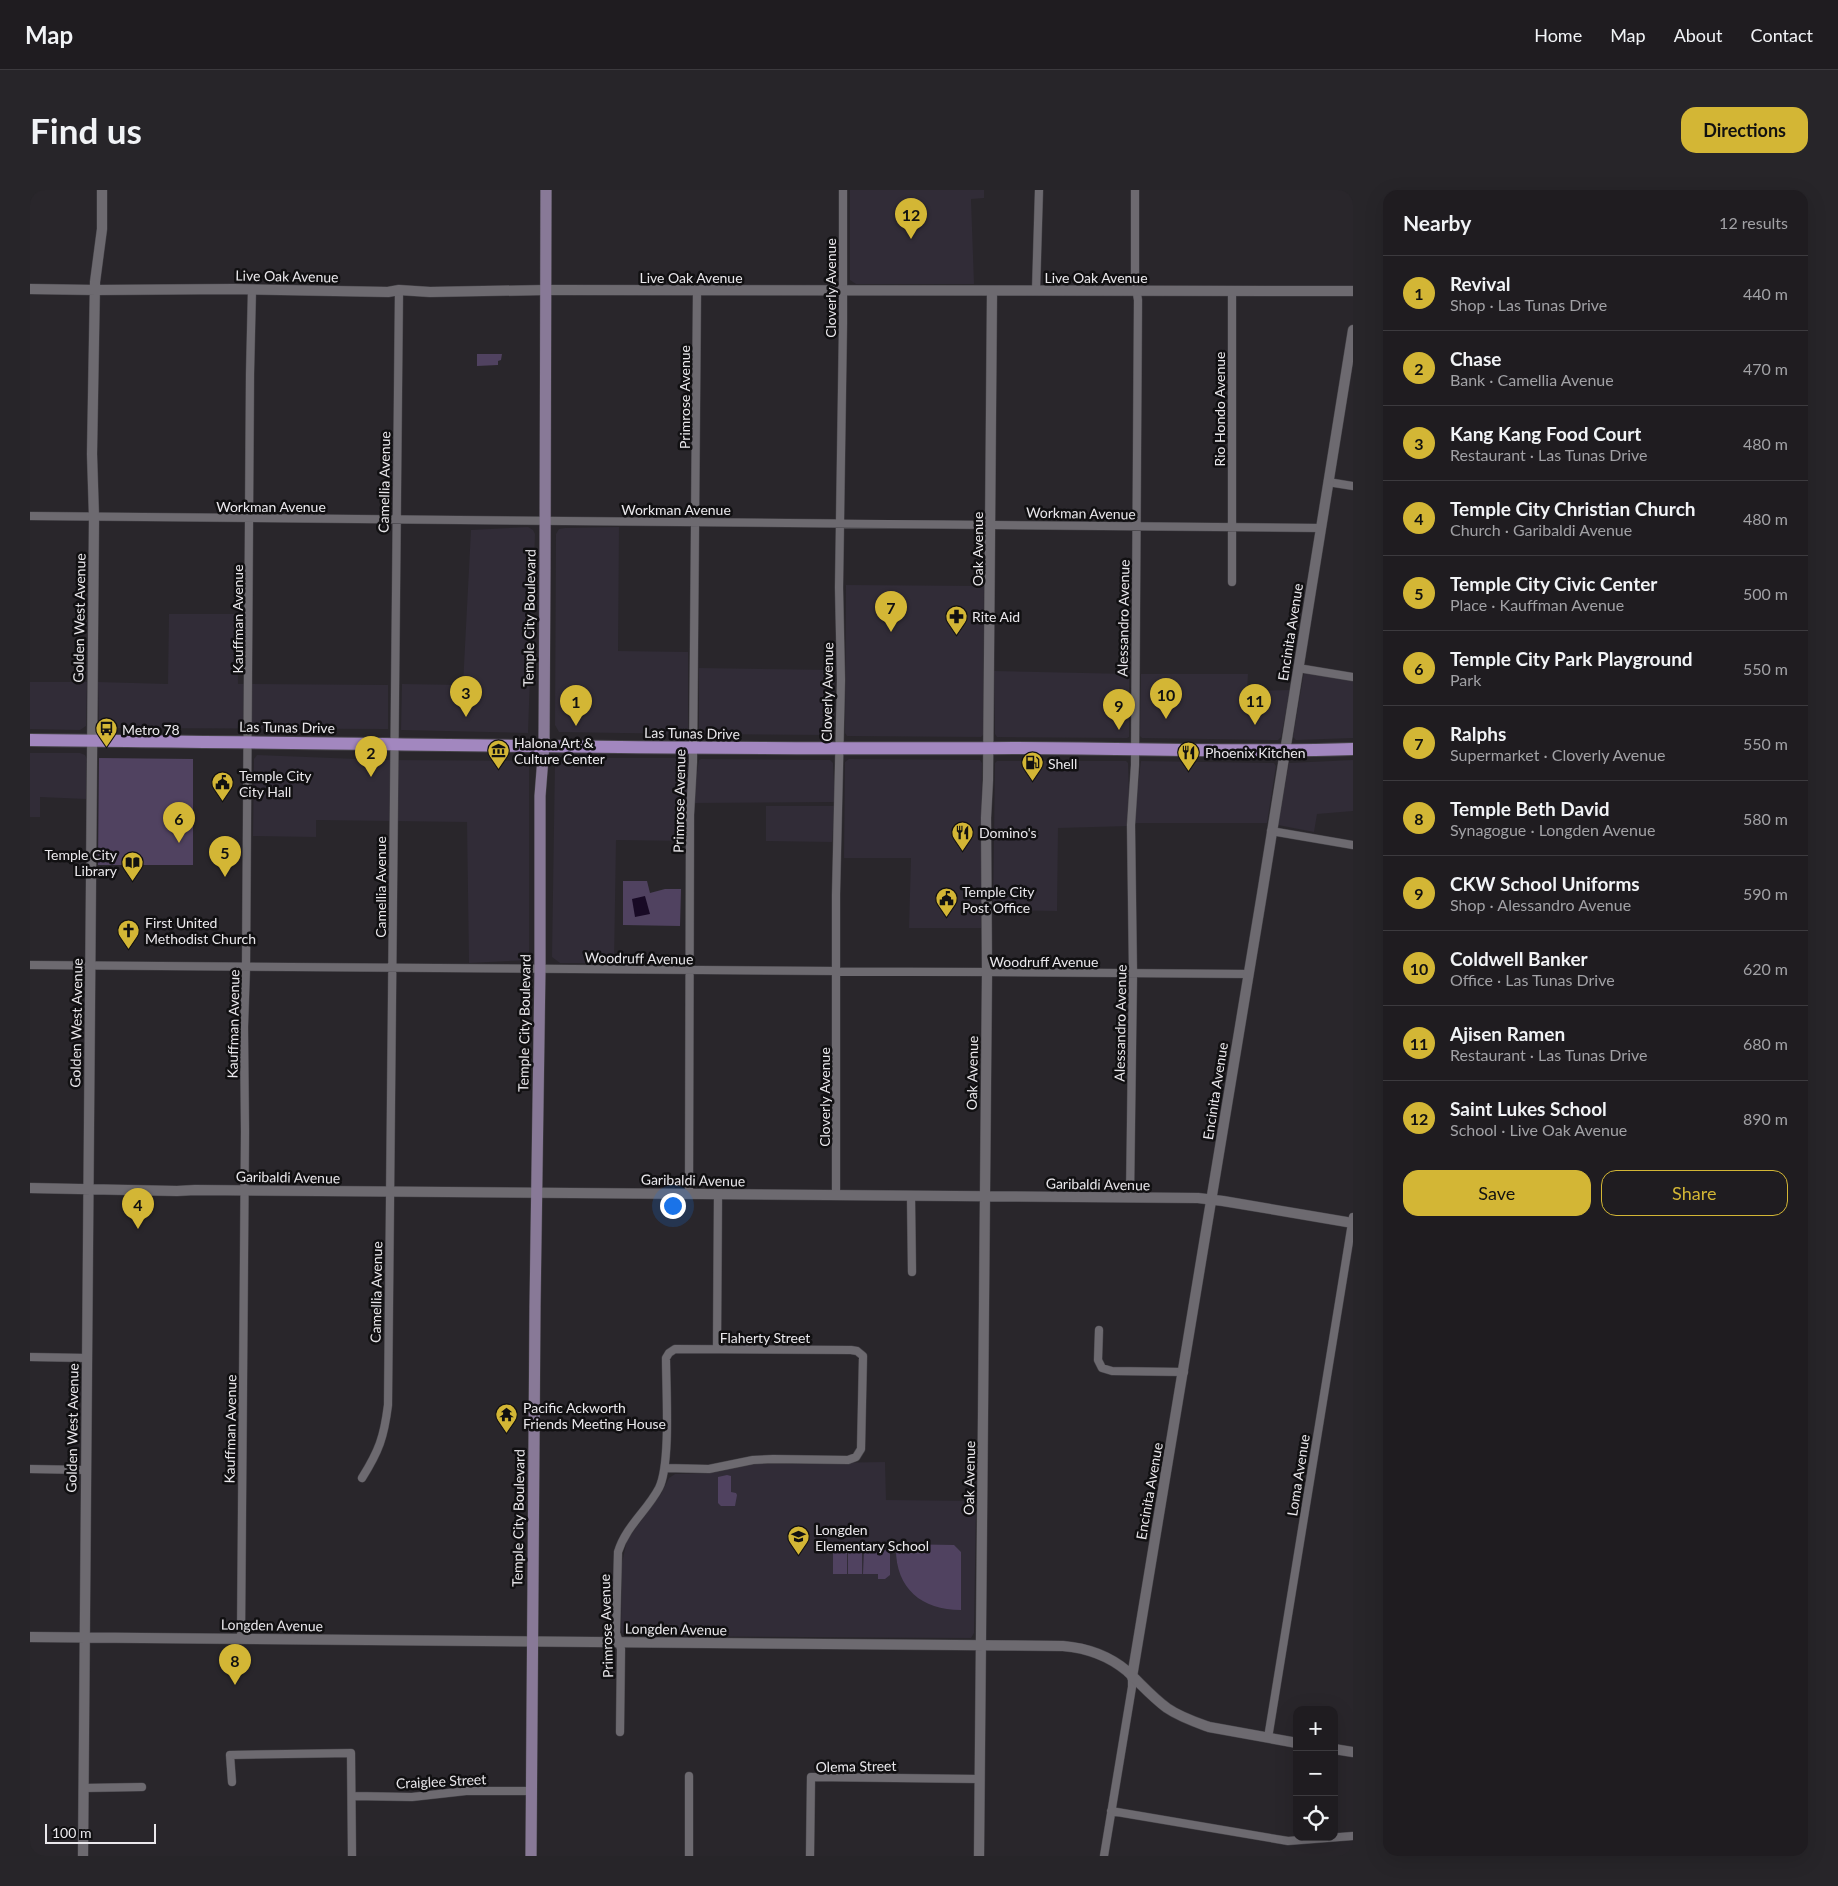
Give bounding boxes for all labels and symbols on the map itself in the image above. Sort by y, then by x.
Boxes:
pin: 12 [895,198,927,239]
street label: Cloverly Avenue [822,238,839,338]
street label: Live Oak Avenue [235,267,339,285]
street label: Live Oak Avenue [639,269,743,286]
street label: Live Oak Avenue [1044,269,1148,286]
street label: Primrose Avenue [676,345,693,449]
street label: Rio Hondo Avenue [1211,351,1228,467]
street label: Camellia Avenue [375,431,393,533]
street label: Workman Avenue [216,498,326,515]
street label: Workman Avenue [621,501,731,518]
street label: Workman Avenue [1026,504,1136,522]
street label: Oak Avenue [969,512,986,586]
street label: Temple City Boulevard [519,549,539,687]
street label: Golden West Avenue [69,553,89,683]
street label: Alessandro Avenue [1113,559,1133,677]
street label: Kauffman Avenue [229,564,246,674]
street label: Encinita Avenue [1274,582,1306,682]
pin: 7 [875,591,907,632]
pharmacy icon: Rite Aid [944,604,968,635]
place label: Rite Aid [972,608,1020,625]
street label: Cloverly Avenue [818,642,836,742]
pin: 3 [450,676,482,717]
pin: 10 [1150,678,1182,719]
pin: 11 [1239,684,1271,725]
pin: 1 [560,685,592,726]
pin: 9 [1103,689,1135,730]
bus stop icon: Metro 78 [94,717,118,748]
street label: Las Tunas Drive [239,718,335,736]
place label: Metro 78 [122,721,180,738]
street label: Las Tunas Drive [644,724,740,742]
place label: Halona Art & Culture Center [514,734,605,767]
pin: 2 [355,736,387,777]
museum icon: Halona Art & Culture Center [486,738,510,769]
restaurant icon: Phoenix Kitchen [1177,740,1201,771]
place label: Phoenix Kitchen [1205,744,1306,761]
street label: Primrose Avenue [670,749,688,853]
fuel station icon: Shell [1020,751,1044,782]
place label: Shell [1048,755,1077,772]
place label: Temple City City Hall [239,767,312,800]
public building icon: Temple City City Hall [211,771,235,802]
pin: 6 [163,802,195,843]
restaurant icon: Domino's [951,820,975,851]
place label: Domino's [979,824,1037,841]
pin: 5 [209,836,241,877]
street label: Camellia Avenue [372,836,389,938]
place label: Temple City Library [44,846,118,879]
library icon: Temple City Library [121,850,145,881]
place label: Temple City Post Office [962,883,1035,916]
public building icon: Temple City Post Office [934,887,958,918]
place label: First United Methodist Church [145,914,256,947]
church icon: First United Methodist Church [117,918,141,949]
street label: Woodruff Avenue [584,949,694,967]
street label: Woodruff Avenue [990,953,1098,970]
street label: Temple City Boulevard [514,954,534,1092]
street label: Golden West Avenue [66,958,86,1088]
street label: Alessandro Avenue [1110,964,1130,1082]
street label: Kauffman Avenue [224,969,242,1079]
street label: Oak Avenue [963,1036,981,1110]
street label: Encinita Avenue [1199,1041,1231,1141]
street label: Cloverly Avenue [816,1047,833,1147]
street label: Garibaldi Avenue [236,1168,340,1186]
street label: Garibaldi Avenue [641,1171,745,1189]
street label: Garibaldi Avenue [1046,1175,1150,1193]
pin: 4 [122,1188,154,1229]
your location [660,1193,686,1219]
street label: Camellia Avenue [367,1241,385,1343]
street label: Flaherty Street [720,1329,810,1346]
street label: Golden West Avenue [62,1363,82,1493]
street label: Kauffman Avenue [221,1374,239,1484]
place label: Pacific Ackworth Friends Meeting House [523,1399,666,1432]
temple icon: Pacific Ackworth Friends Meeting House [495,1403,519,1434]
street label: Loma Avenue [1283,1433,1313,1517]
street label: Oak Avenue [960,1441,978,1515]
street label: Encinita Avenue [1132,1441,1166,1541]
street label: Temple City Boulevard [508,1449,528,1587]
place label: Longden Elementary School [815,1521,929,1554]
school or university icon: Longden Elementary School [787,1525,811,1556]
street label: Primrose Avenue [596,1574,616,1678]
street label: Longden Avenue [221,1616,323,1634]
street label: Longden Avenue [625,1620,727,1638]
pin: 8 [219,1644,251,1685]
street label: Olema Street [816,1757,896,1775]
street label: Craiglee Street [395,1770,487,1792]
scale bar [45,1821,156,1844]

